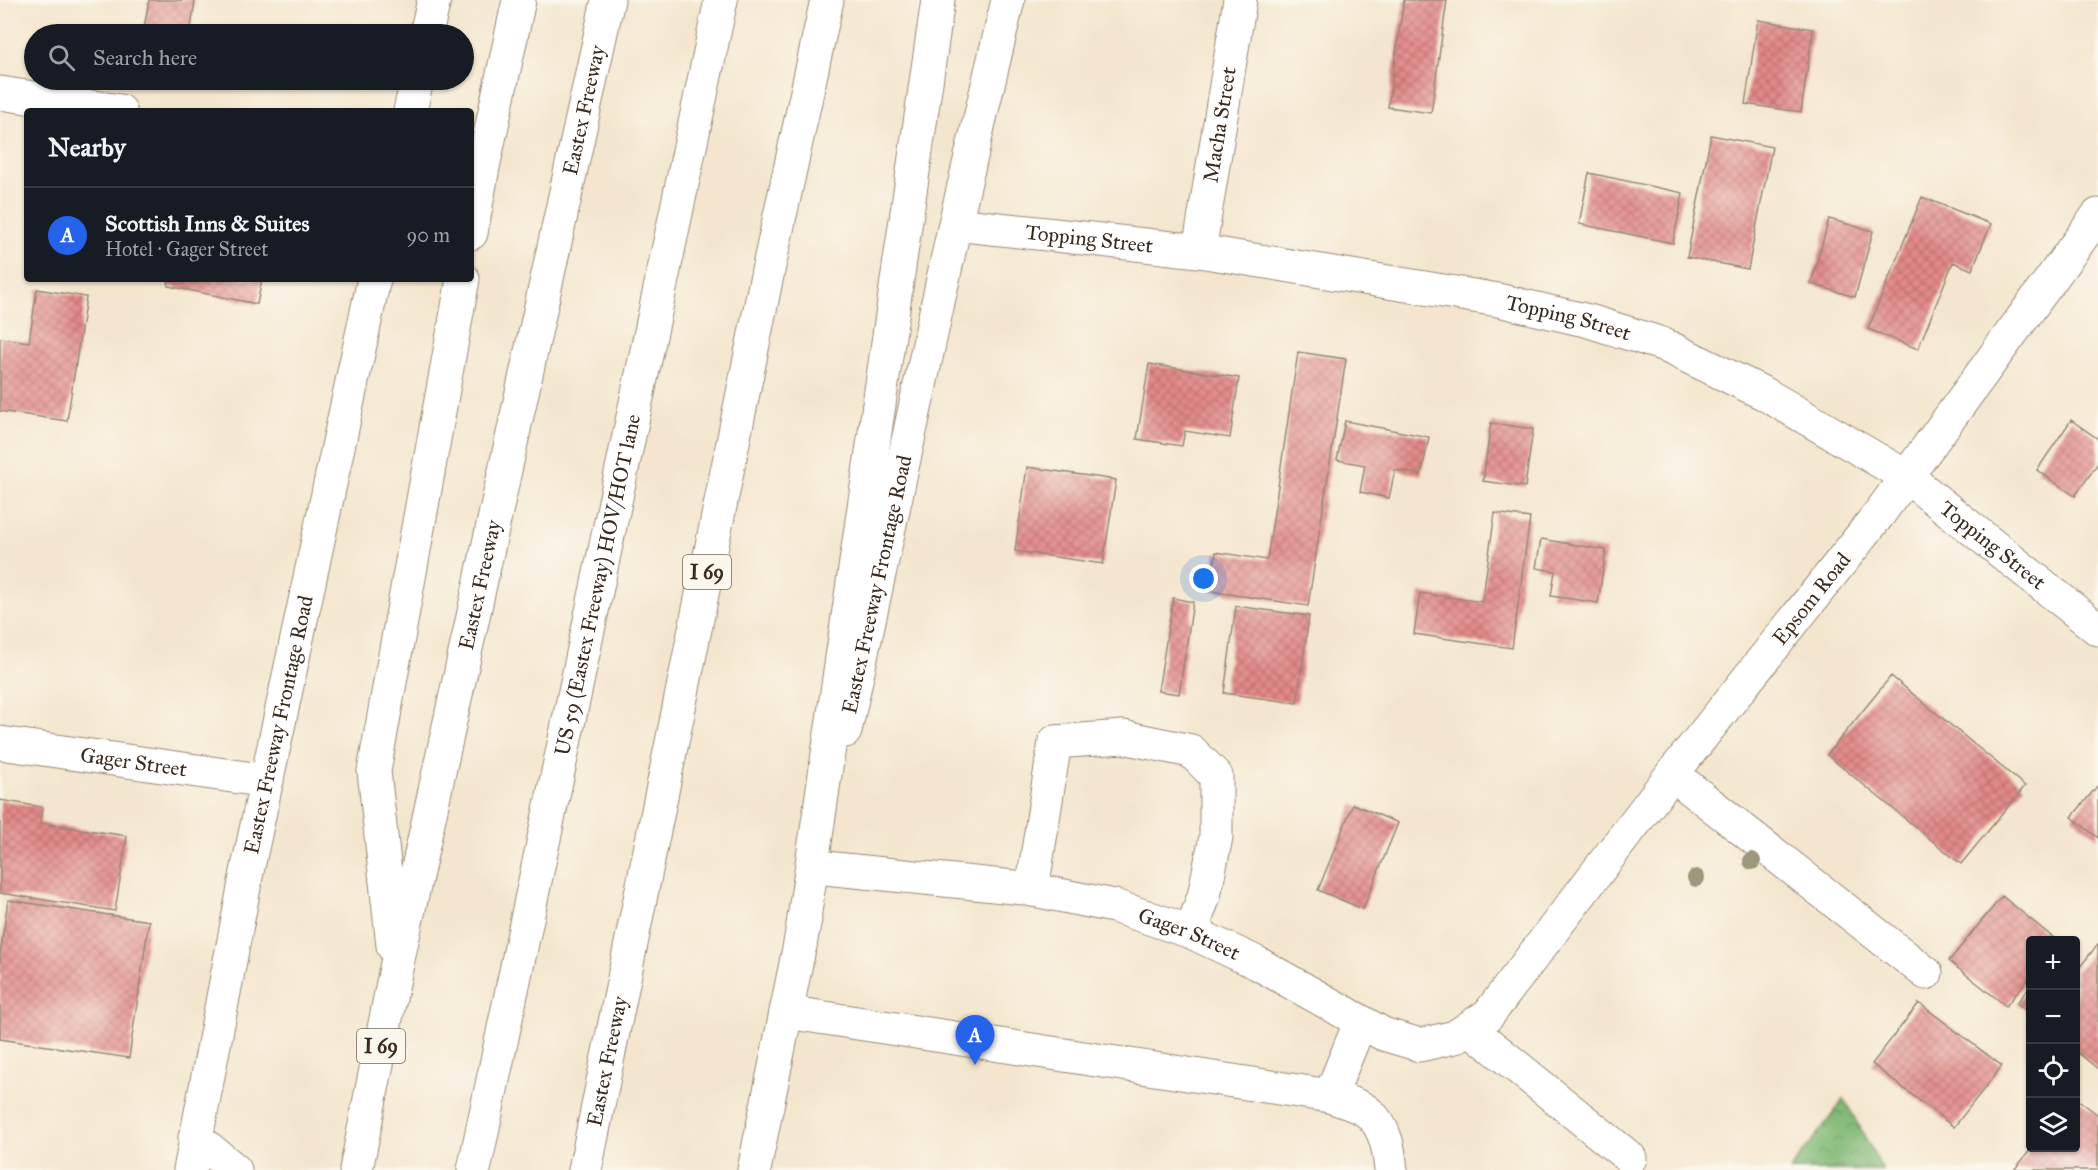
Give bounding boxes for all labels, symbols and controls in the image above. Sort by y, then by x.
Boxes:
search box [24,24,474,90]
icon: search [45,41,78,74]
street label: Eastex Freeway [557,42,611,178]
text: Search here [93,44,197,71]
street label: Macha Street [1197,64,1242,184]
text: Nearby [48,131,126,163]
text: Scottish Inns & Suites [105,210,309,237]
street label: Topping Street [1024,219,1155,259]
text: A [61,223,74,247]
text: 90 m [407,223,450,247]
text: Hotel · Gager Street [105,237,268,261]
street label: Topping Street [1503,289,1635,347]
street label: US 59 (Eastex Freeway) HOV/HOT lane [549,411,646,758]
street label: Eastex Freeway Frontage Road [836,452,918,716]
street label: Topping Street [1935,495,2051,596]
street label: Eastex Freeway [453,517,507,652]
street label: Epsom Road [1767,547,1856,650]
road number: I 69 [683,555,731,589]
your location [1189,564,1218,593]
street label: Eastex Freeway Frontage Road [238,593,319,857]
street label: Gager Street [79,742,189,783]
street label: Gager Street [1135,902,1245,966]
map controls [2026,936,2080,1152]
button: + [2026,936,2080,990]
button: − [2026,990,2080,1044]
street label: Eastex Freeway [581,993,633,1129]
pin: A [956,1016,994,1065]
road number: I 69 [357,1029,405,1063]
button: locate [2026,1044,2080,1098]
button: layers [2026,1098,2080,1152]

